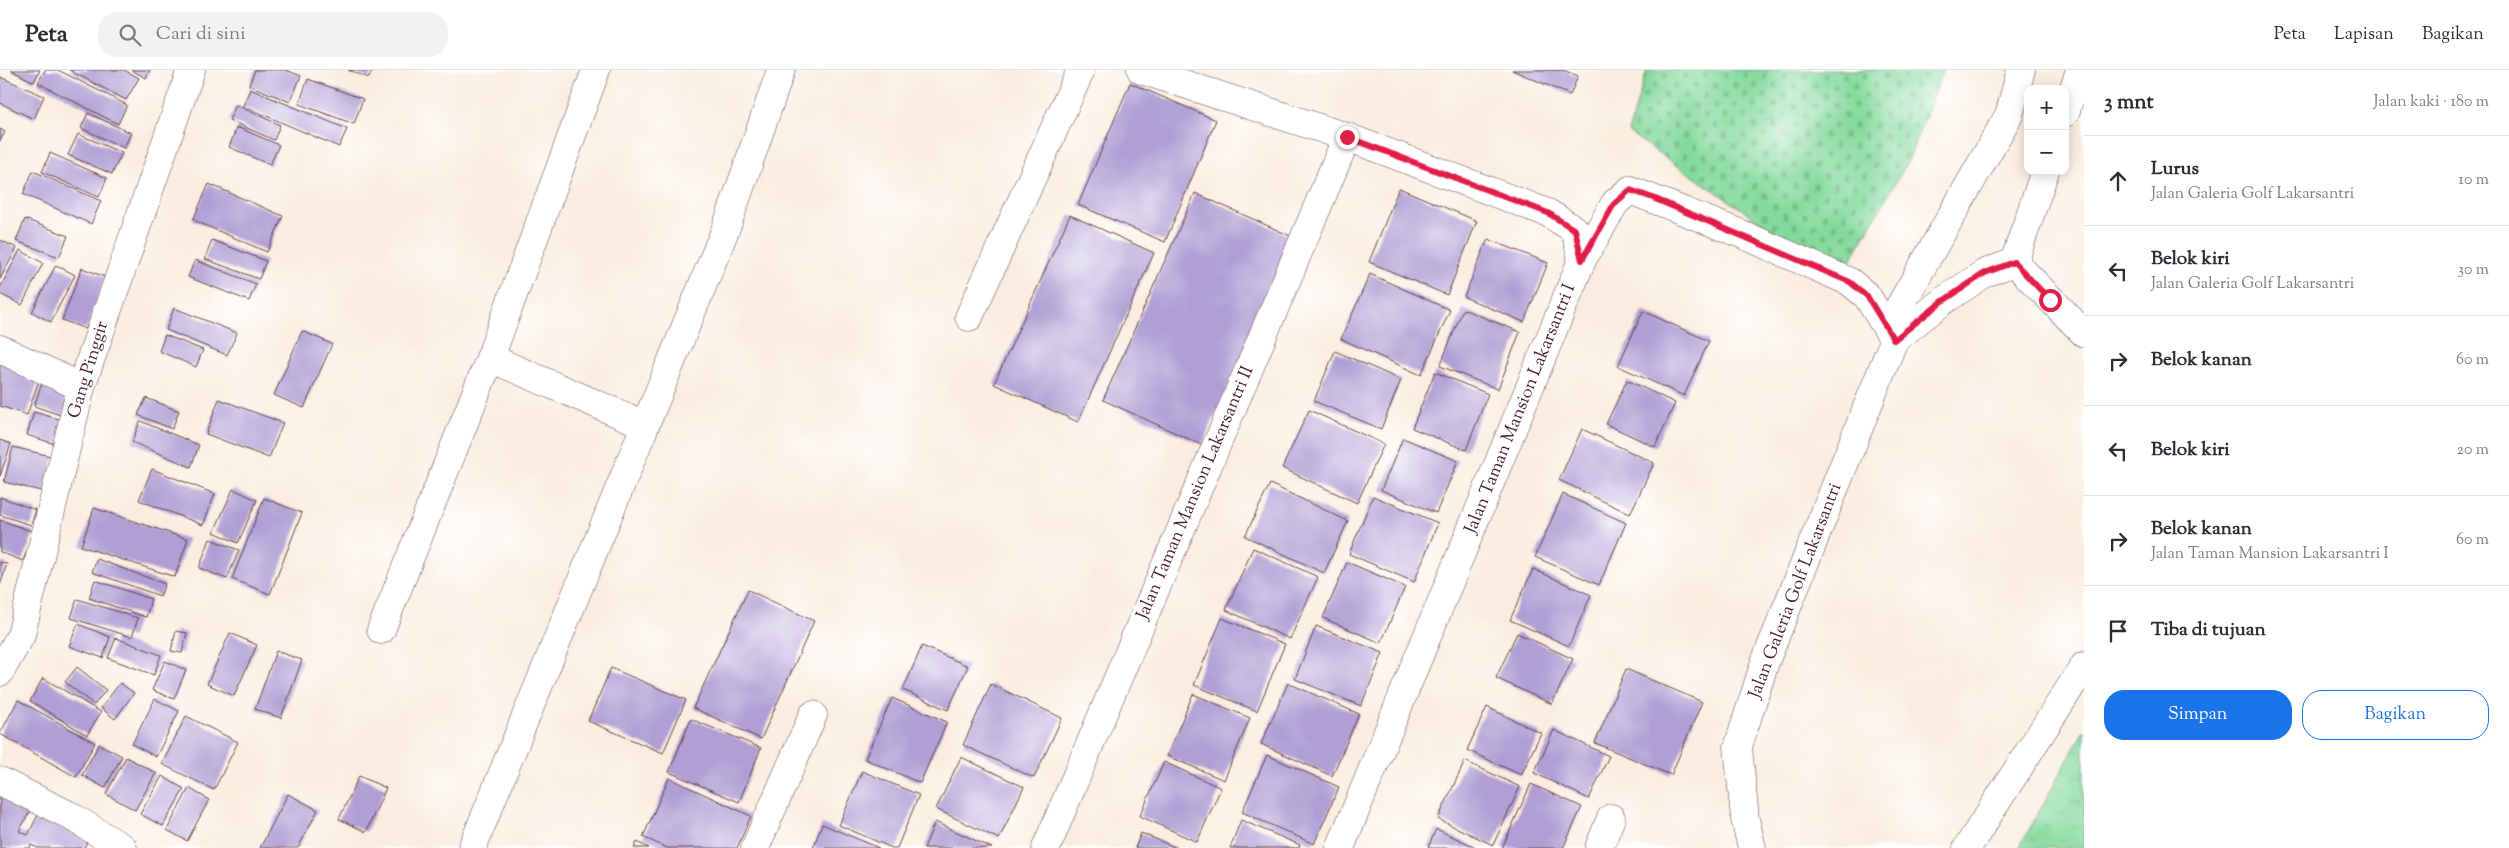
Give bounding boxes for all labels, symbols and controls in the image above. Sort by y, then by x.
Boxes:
search box [98,12,448,57]
text: Peta [25,18,68,52]
icon: search [116,21,144,49]
text: Cari di sini [156,21,246,48]
text: Peta [2274,22,2306,48]
text: Lapisan [2334,22,2394,48]
text: Bagikan [2422,22,2484,48]
map controls [2024,85,2069,175]
button: + [2024,85,2069,130]
text: 3 mnt [2104,88,2154,118]
text: Jalan kaki · 180 m [2374,91,2489,114]
route end [1336,126,1359,149]
button: − [2024,130,2069,175]
text: Lurus [2151,156,2199,183]
icon: ahead [2104,167,2132,195]
text: 10 m [2459,169,2489,192]
text: Jalan Galeria Golf Lakarsantri [2151,183,2354,206]
text: Belok kiri [2151,246,2230,273]
icon: left [2104,257,2132,285]
text: 30 m [2458,259,2489,282]
text: Jalan Galeria Golf Lakarsantri [2151,273,2354,296]
street label: Jalan Taman Mansion Lakarsantri I [1458,280,1583,539]
route start [2039,289,2062,312]
street label: Gang Pinggir [62,318,116,422]
icon: right [2104,347,2132,375]
text: Belok kanan [2151,347,2252,374]
text: 60 m [2456,349,2489,372]
street label: Jalan Taman Mansion Lakarsantri II [1130,362,1261,625]
icon: left [2104,437,2132,465]
text: Belok kiri [2151,437,2230,464]
text: 20 m [2456,439,2489,462]
street label: Jalan Galeria Golf Lakarsantri [1743,480,1849,703]
text: Belok kanan [2151,516,2252,543]
icon: right [2104,527,2132,555]
text: 60 m [2456,529,2489,552]
text: Jalan Taman Mansion Lakarsantri I [2151,543,2389,566]
icon: arrive [2104,617,2132,645]
text: Tiba di tujuan [2151,617,2266,644]
button: Simpan [2104,690,2292,740]
button: Bagikan [2302,690,2489,740]

